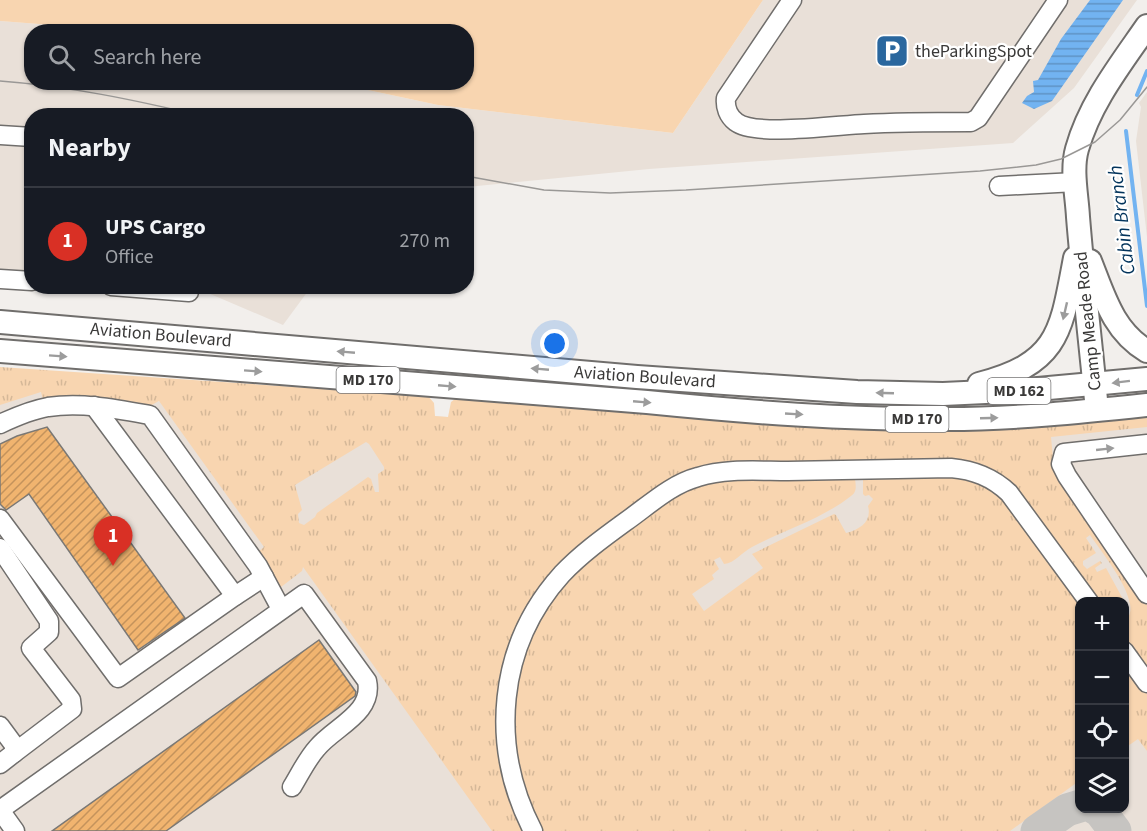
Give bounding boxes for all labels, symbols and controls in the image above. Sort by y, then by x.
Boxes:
search box [24,24,474,90]
parking icon: theParkingSpot [874,33,910,69]
place label: theParkingSpot [915,39,1032,64]
icon: search [45,41,78,74]
text: Search here [93,41,201,73]
text: Nearby [48,129,131,166]
water label: Cabin Branch [1101,164,1143,276]
text: UPS Cargo [105,211,206,243]
text: 1 [62,227,73,255]
text: 270 m [400,227,450,255]
text: Office [105,243,153,271]
street label: Camp Meade Road [1068,250,1108,392]
one-way arrow [1059,301,1069,320]
street label: Aviation Boulevard [89,316,233,354]
your location [540,329,569,358]
one-way arrow [336,347,355,356]
one-way arrow [49,351,68,361]
street label: Aviation Boulevard [573,360,717,394]
one-way arrow [531,364,550,373]
one-way arrow [243,366,262,376]
road number: MD 170 [336,367,400,393]
one-way arrow [1111,377,1130,387]
road number: MD 162 [988,378,1050,404]
one-way arrow [438,382,457,391]
one-way arrow [875,388,894,397]
one-way arrow [632,397,651,407]
road number: MD 170 [886,406,948,432]
one-way arrow [785,410,804,419]
one-way arrow [980,414,999,423]
one-way arrow [1096,444,1115,454]
pin: 1 [94,516,132,566]
map controls [1075,597,1129,813]
button: + [1075,597,1129,651]
button: − [1075,651,1129,705]
button: locate [1075,705,1129,759]
button: layers [1075,759,1129,813]

